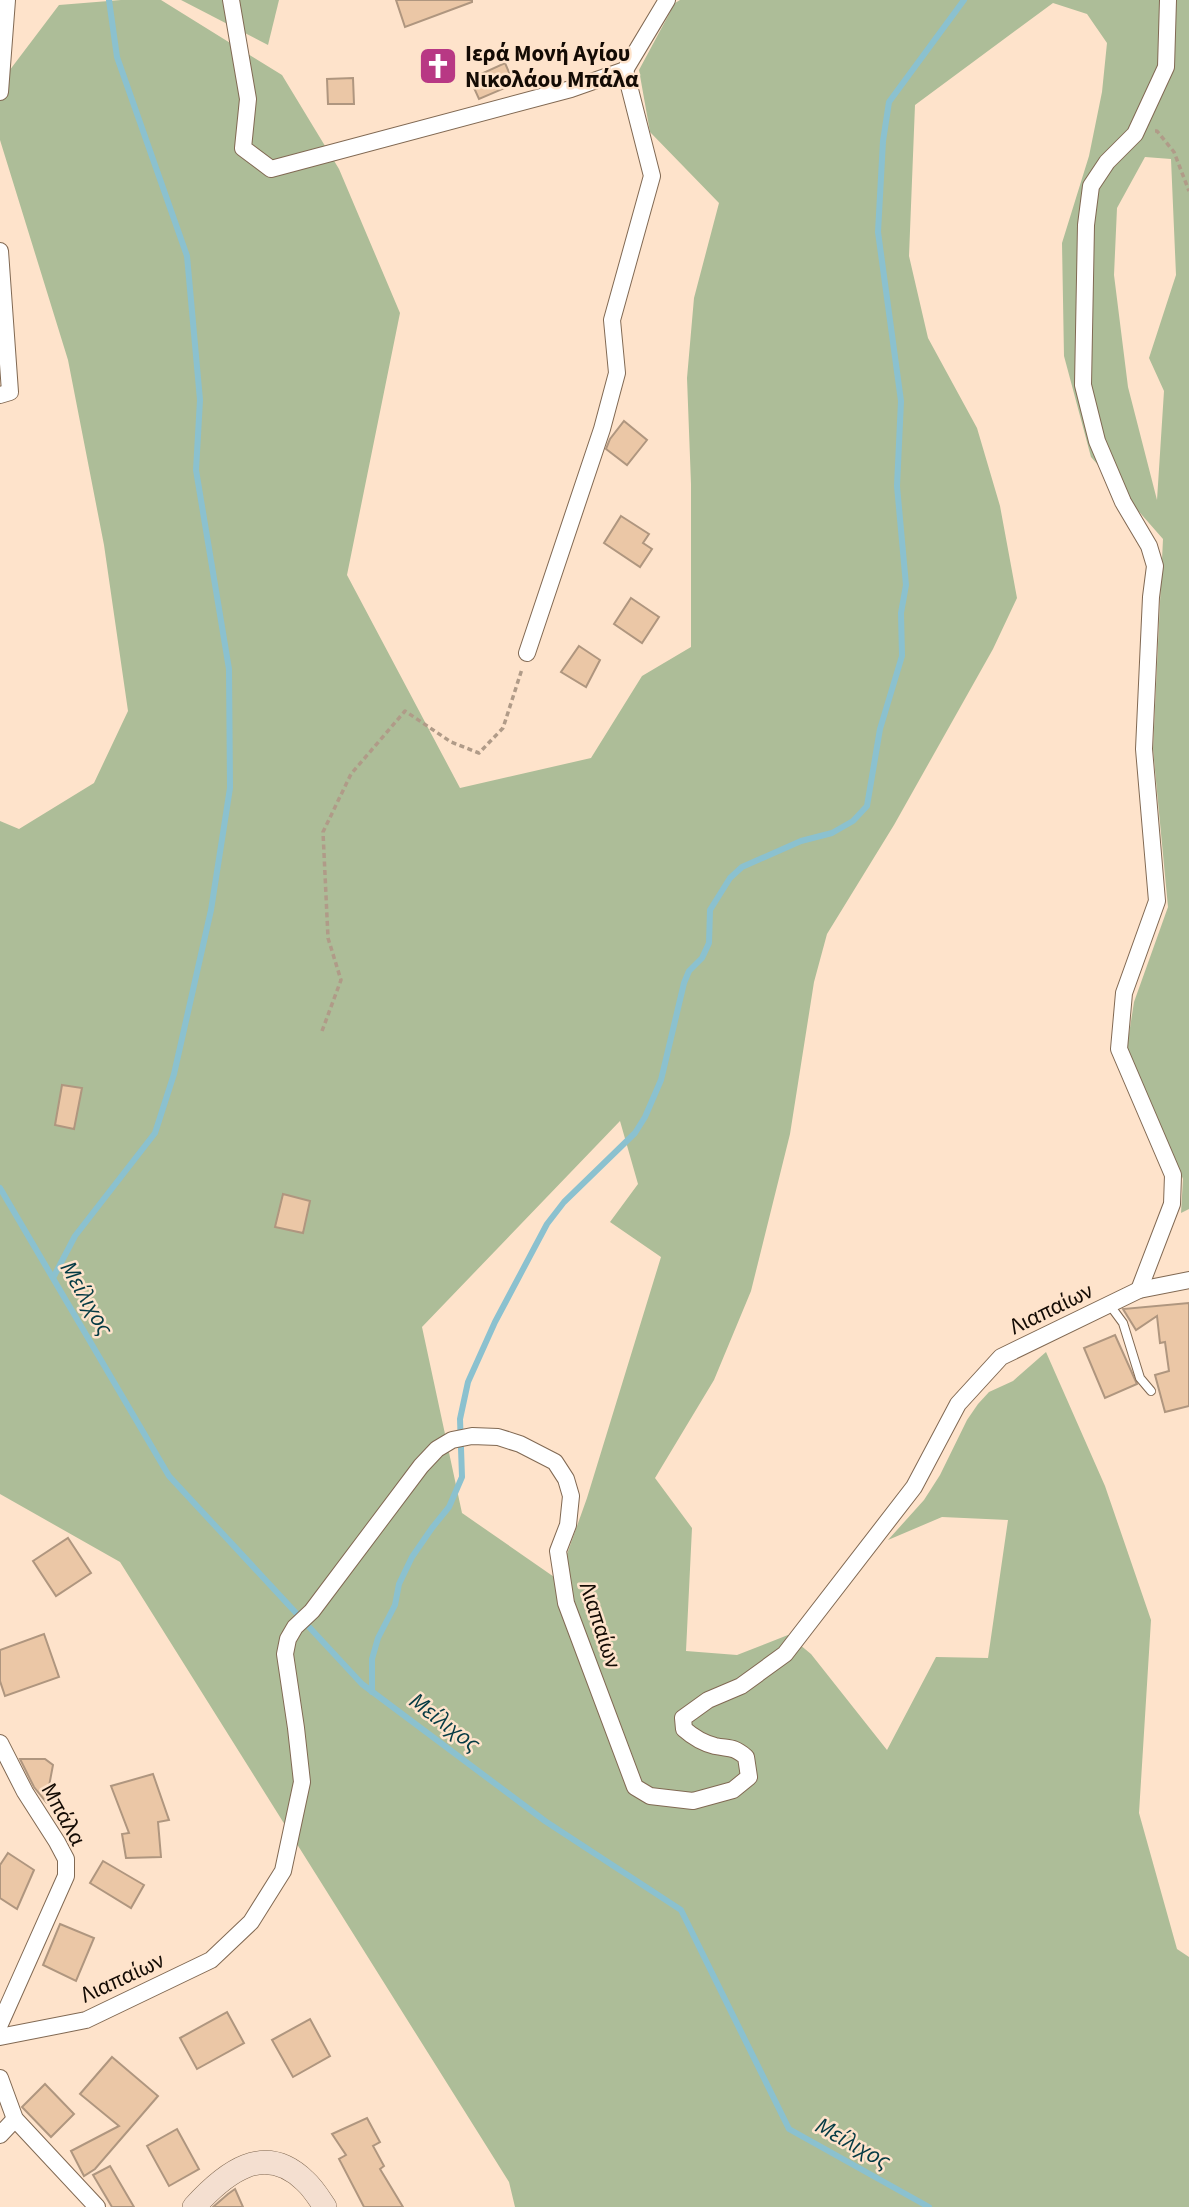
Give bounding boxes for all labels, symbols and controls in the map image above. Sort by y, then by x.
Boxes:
place label: Ιερά Μονή Αγίου Νικολάου Μπάλα [465,37,639,96]
church icon: Ιερά Μονή Αγίου Νικολάου Μπάλα [417,45,459,87]
water label: Μείλιχος [51,1254,122,1343]
street label: Λιαπαίων [1004,1274,1099,1343]
street label: Λιαπαίων [571,1578,630,1673]
water label: Μείλιχος [402,1684,488,1761]
street label: Μπάλα [33,1777,94,1852]
street label: Λιαπαίων [75,1944,170,2011]
water label: Μείλιχος [809,2108,897,2179]

